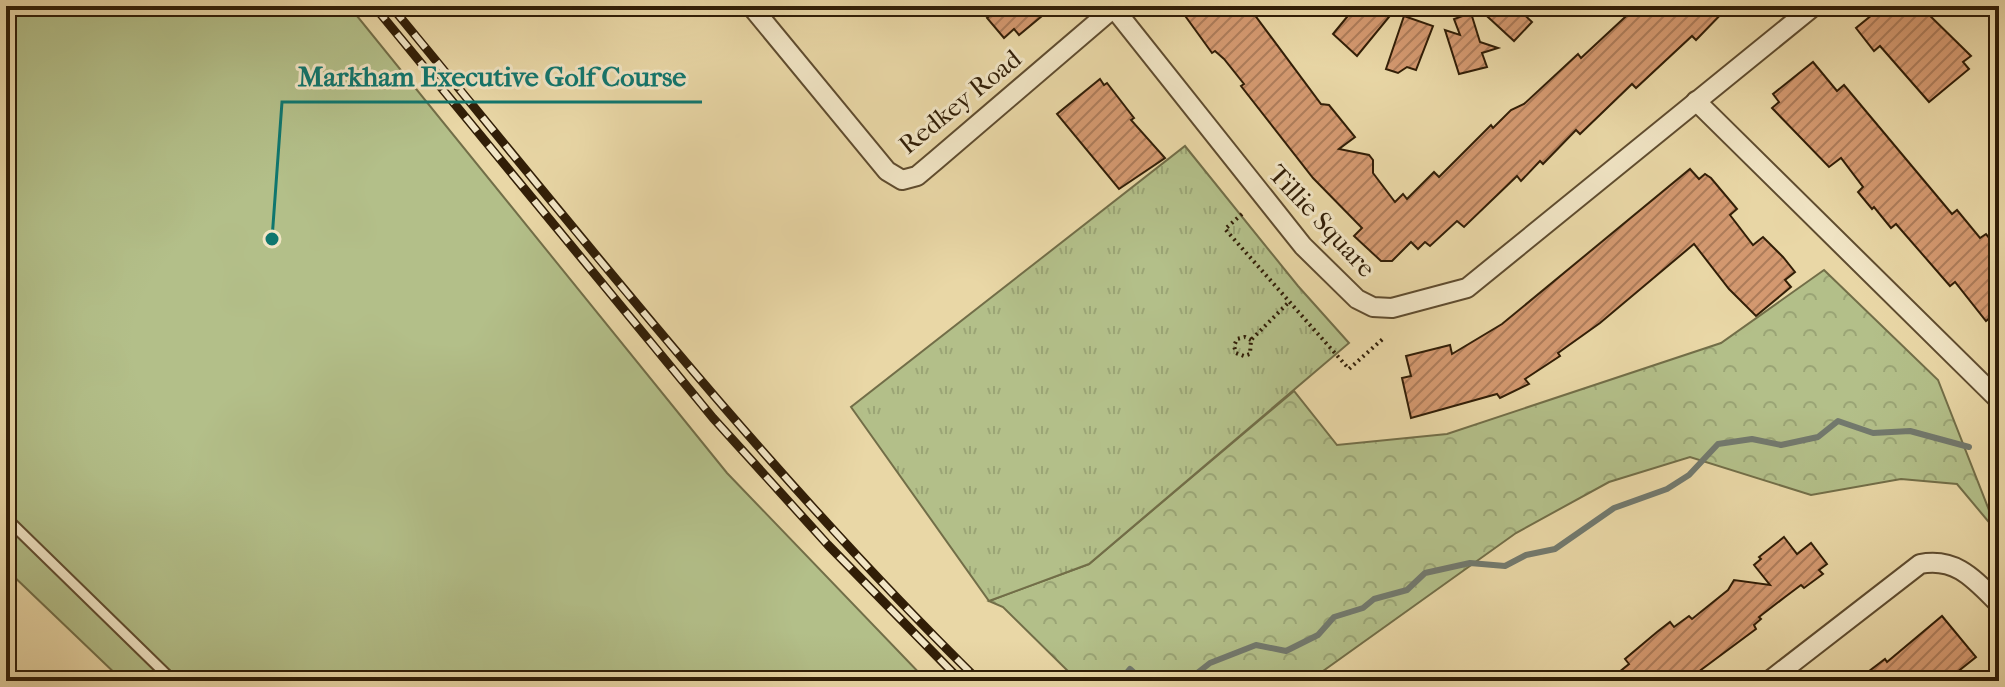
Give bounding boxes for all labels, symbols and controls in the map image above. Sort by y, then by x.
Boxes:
street label: Redkey Road [893,43,1028,161]
callout: Markham Executive Golf Course [282,50,702,102]
text: Markham Executive Golf Course [298,60,686,93]
street label: Tillie Square [1262,158,1382,284]

